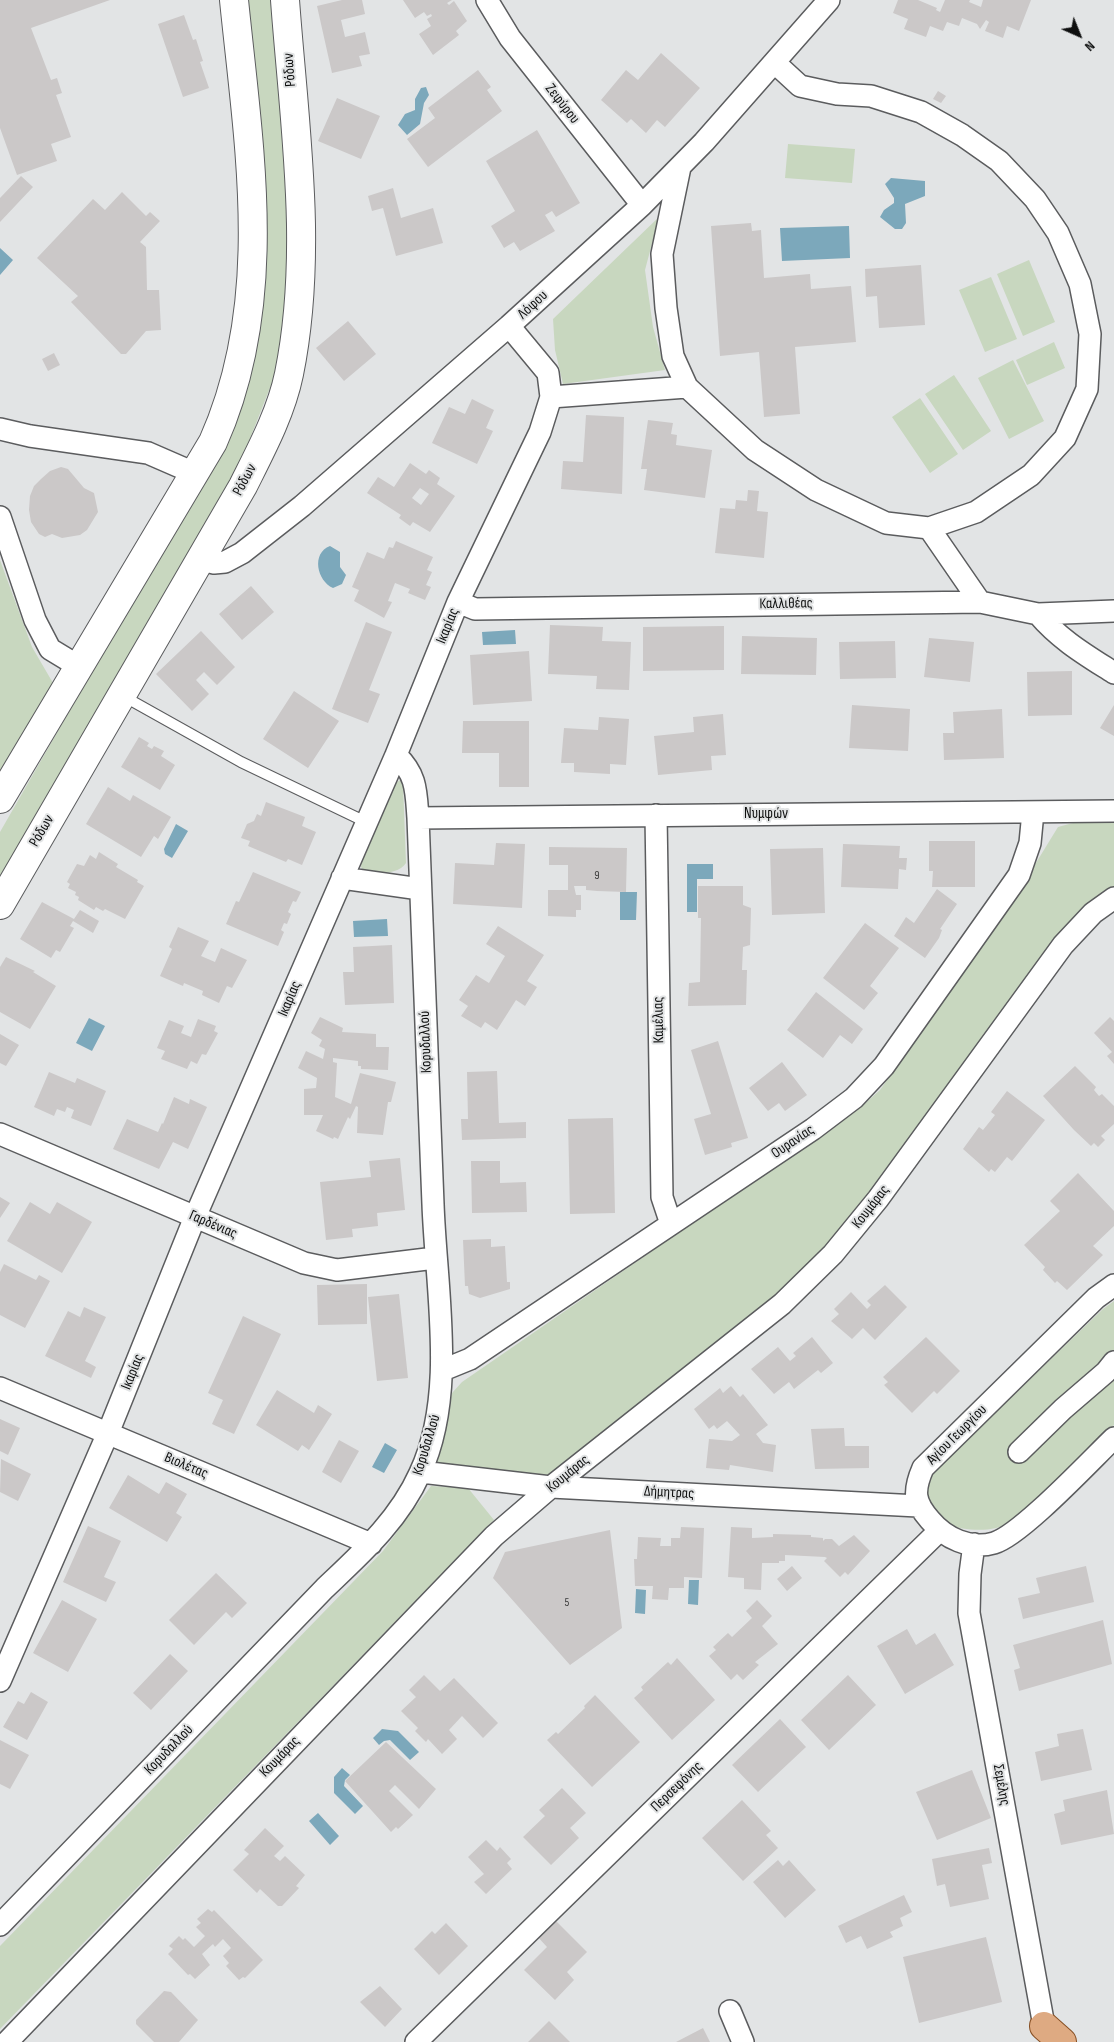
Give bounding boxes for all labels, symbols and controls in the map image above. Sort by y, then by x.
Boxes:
north arrow [1054,10,1104,60]
text: N [1081,37,1098,55]
street label: Ρόδων [280,53,300,87]
street label: Ζεφύρου [541,80,583,128]
street label: Λόφου [514,287,552,323]
street label: Ρόδων [229,461,261,499]
street label: Καλλιθέας [759,595,813,613]
street label: Ικαρίας [433,606,463,646]
street label: Νυμφών [744,805,788,823]
street label: Ρόδων [26,812,58,850]
house number: 9 [594,869,600,883]
street label: Ικαρίας [275,979,305,1019]
street label: Καμέλιας [650,997,668,1043]
street label: Κορυδαλλού [416,1010,436,1074]
street label: Ουρανίας [768,1121,818,1163]
street label: Κουμάρας [849,1182,893,1232]
street label: Γαρδένιας [186,1207,240,1243]
street label: Ικαρίας [118,1352,148,1392]
street label: Αγίου Γεωργίου [923,1401,991,1469]
street label: Κορυδαλλού [409,1412,445,1478]
street label: Βιολέτας [161,1449,211,1483]
street label: Κουμάρας [543,1451,593,1497]
street label: Δήμητρας [644,1483,694,1503]
house number: 5 [565,1596,569,1610]
street label: Κορυδαλλού [141,1721,197,1779]
street label: Κουμάρας [256,1733,304,1781]
street label: Περσεφόνης [647,1758,707,1816]
street label: Σεμέλης [989,1763,1013,1807]

